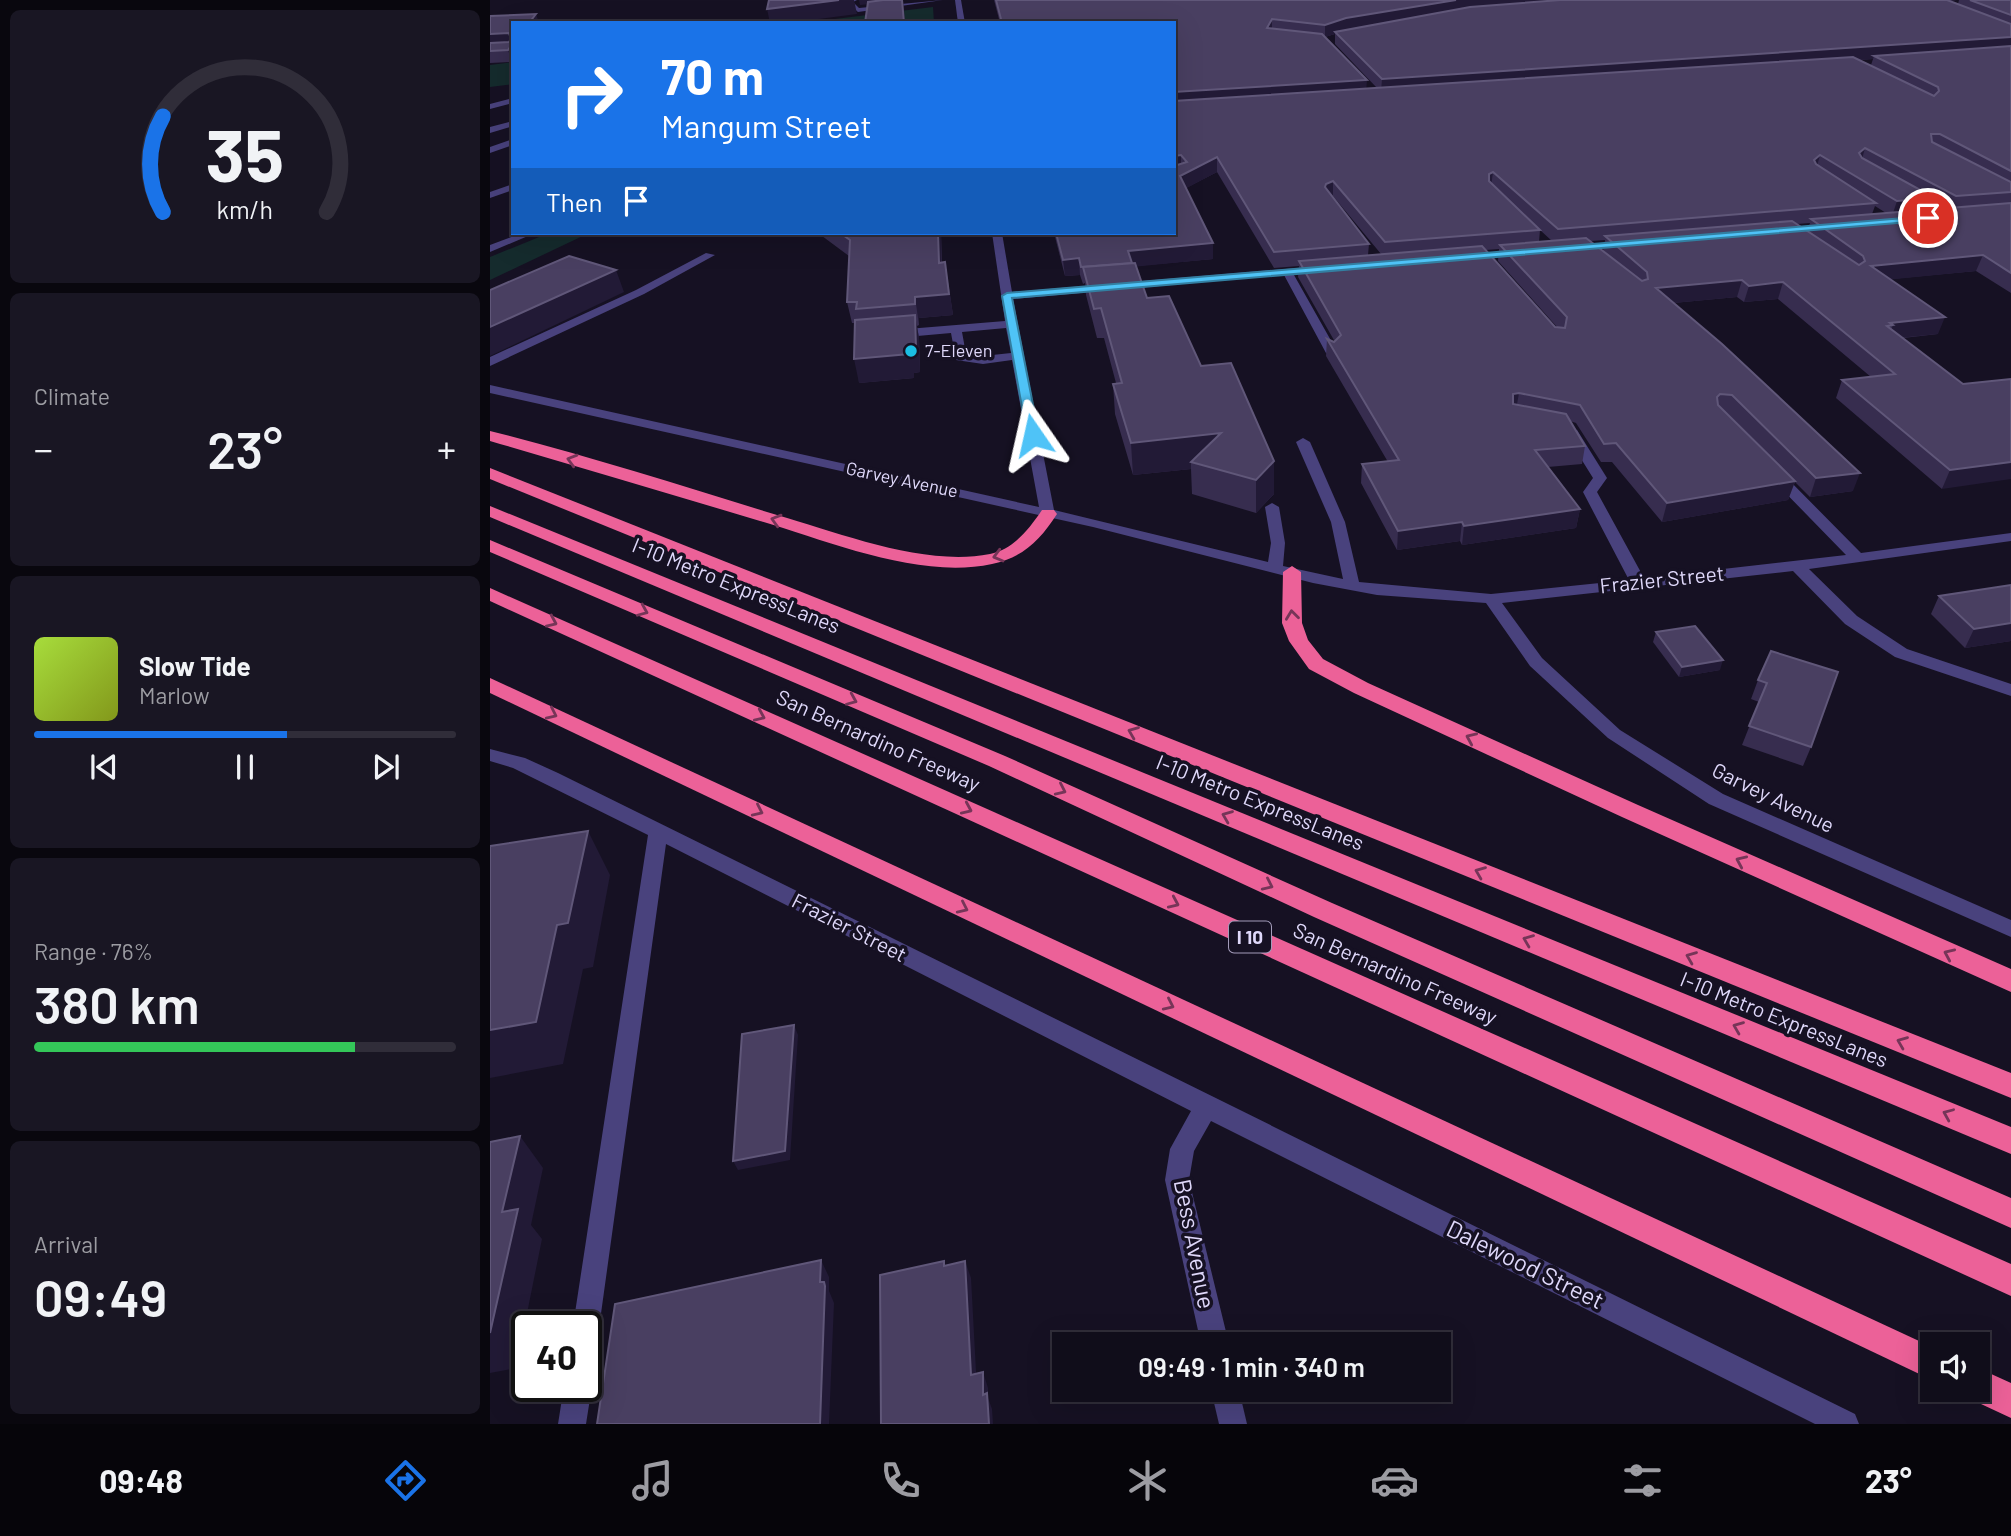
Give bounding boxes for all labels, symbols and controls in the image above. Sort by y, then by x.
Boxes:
text: 70 m [661,46,764,105]
icon: right [546,49,637,140]
text: Mangum Street [661,106,872,144]
text: 35 [206,110,284,198]
icon: arrive [617,182,655,220]
text: Then [546,186,603,217]
pin [1898,188,1958,248]
text: km/h [217,194,273,224]
icon: arrive [1909,199,1947,237]
place label: 7-Eleven [925,339,993,361]
marker: 7-Eleven [903,343,919,359]
text: Climate [34,382,110,410]
position arrow [996,398,1070,472]
text: 23° [207,417,283,479]
text: − [34,425,53,471]
text: + [437,425,456,471]
one-way arrow [566,453,578,468]
street label: Garvey Avenue [844,456,960,502]
one-way arrow [770,514,782,528]
street label: I-10 Metro ExpressLanes [629,531,844,638]
one-way arrow [992,548,1004,562]
street label: Frazier Street [1598,560,1725,597]
one-way arrow [636,602,648,616]
one-way arrow [1285,609,1300,621]
one-way arrow [545,614,557,628]
text: Slow Tide [139,650,251,681]
text: Marlow [139,681,210,709]
street label: San Bernardino Freeway [773,683,985,796]
one-way arrow [846,691,858,705]
one-way arrow [545,706,557,720]
one-way arrow [752,708,765,722]
one-way arrow [1128,727,1140,741]
one-way arrow [1466,732,1479,746]
icon: previous [85,748,123,786]
icon: pause [226,748,264,786]
icon: next [367,748,405,786]
street label: I-10 Metro ExpressLanes [1153,748,1368,855]
street label: Garvey Avenue [1708,756,1839,837]
one-way arrow [1054,782,1066,796]
one-way arrow [960,801,972,815]
one-way arrow [751,803,763,817]
one-way arrow [1222,810,1234,824]
one-way arrow [1736,855,1748,869]
one-way arrow [1475,867,1487,881]
one-way arrow [1261,876,1273,890]
street label: Frazier Street [788,887,911,966]
one-way arrow [1167,895,1180,909]
one-way arrow [956,900,969,914]
street label: San Bernardino Freeway [1290,916,1502,1029]
road number: I 10 [1229,922,1271,953]
one-way arrow [1523,934,1535,948]
text: Range · 76% [34,937,153,965]
one-way arrow [1944,948,1956,962]
one-way arrow [1686,952,1698,966]
street label: I-10 Metro ExpressLanes [1677,965,1892,1072]
text: 380 km [34,972,200,1034]
one-way arrow [1162,997,1174,1011]
one-way arrow [1733,1021,1745,1035]
one-way arrow [1897,1037,1909,1051]
one-way arrow [1943,1109,1955,1123]
street label: Bess Avenue [1169,1176,1222,1311]
street label: Dalewood Street [1442,1213,1609,1314]
text: Arrival [34,1230,98,1258]
text: 09:49 [34,1265,167,1327]
speed limit sign: 40 [511,1311,602,1402]
map controls [1920,1332,1990,1402]
button: sound [1920,1332,1990,1402]
text: 09:49 · 1 min · 340 m [1138,1351,1365,1382]
icon: directions [381,1456,430,1505]
icon: music [628,1456,677,1505]
icon: phone [876,1456,925,1505]
icon: climate [1123,1456,1172,1505]
icon: car [1370,1456,1419,1505]
icon: filters [1618,1456,1667,1505]
text: 09:48 [99,1461,183,1499]
text: 23° [1865,1461,1912,1499]

